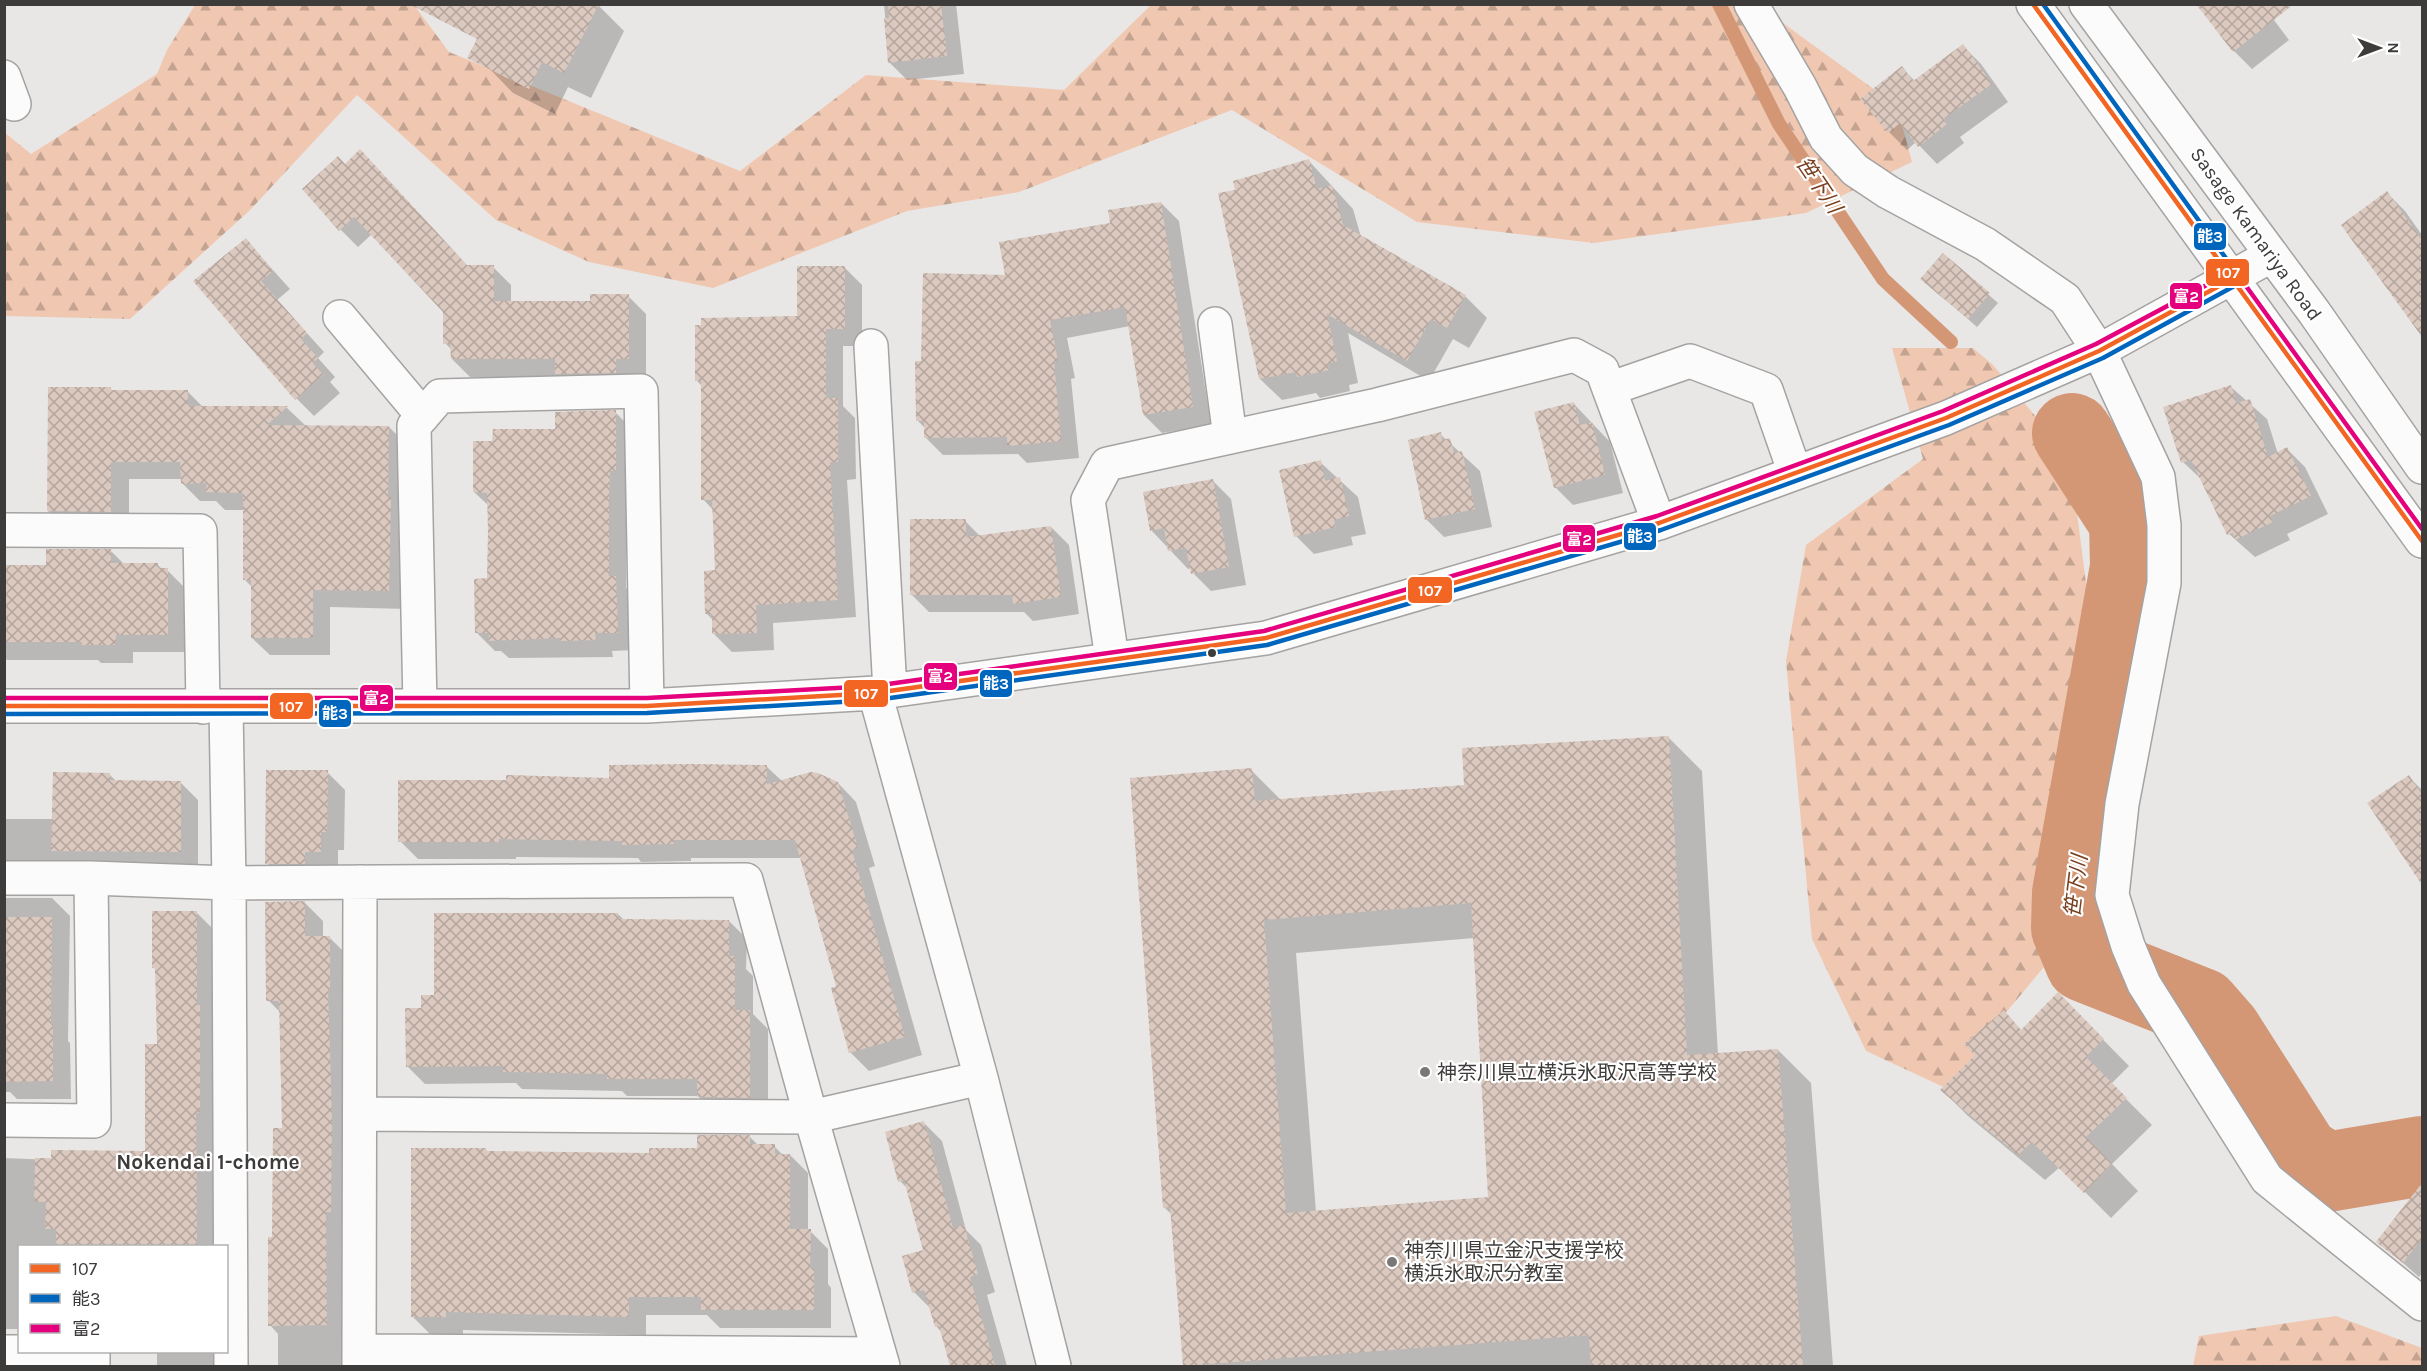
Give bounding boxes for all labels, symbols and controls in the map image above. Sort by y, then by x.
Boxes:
north arrow [2349,18,2409,78]
text: N [2384,42,2403,54]
street label: Sasage Kamariya Road [2186,143,2326,325]
water label: 笹下川 [1791,152,1848,219]
line badge: 能3 [2193,222,2227,251]
text: 能3 [2197,227,2223,246]
line badge: 107 [2205,258,2250,287]
text: 107 [2216,263,2240,282]
line badge: 富2 [2169,282,2203,310]
text: 富2 [2173,287,2199,306]
line badge: 能3 [1623,522,1657,551]
line badge: 富2 [1562,524,1596,553]
text: 能3 [1627,527,1653,546]
text: 富2 [1566,530,1592,549]
line badge: 107 [1407,576,1453,604]
text: 107 [1418,581,1442,600]
unlabelled marker [1206,647,1218,659]
line badge: 富2 [923,662,958,691]
text: 富2 [927,667,953,686]
line badge: 能3 [979,669,1013,698]
text: 能3 [983,674,1009,693]
line badge: 107 [843,679,889,708]
line badge: 富2 [359,684,394,712]
text: 107 [854,684,878,703]
text: 富2 [363,689,389,708]
line badge: 107 [269,692,314,720]
text: 107 [279,697,303,716]
line badge: 能3 [318,699,352,728]
text: 能3 [322,704,348,723]
water label: 笹下川 [2060,851,2092,919]
place label: 神奈川県立横浜氷取沢高等学校 [1437,1061,1717,1084]
marker: 神奈川県立横浜氷取沢高等学校 [1418,1065,1432,1079]
district label: Nokendai 1-chome [116,1150,300,1174]
place label: 神奈川県立金沢支援学校 横浜氷取沢分教室 [1404,1239,1624,1285]
legend [18,1245,228,1353]
marker: 神奈川県立金沢支援学校 横浜氷取沢分教室 [1385,1255,1399,1269]
text: 107 [72,1258,98,1280]
text: 能3 [72,1288,101,1310]
text: 富2 [72,1318,100,1340]

